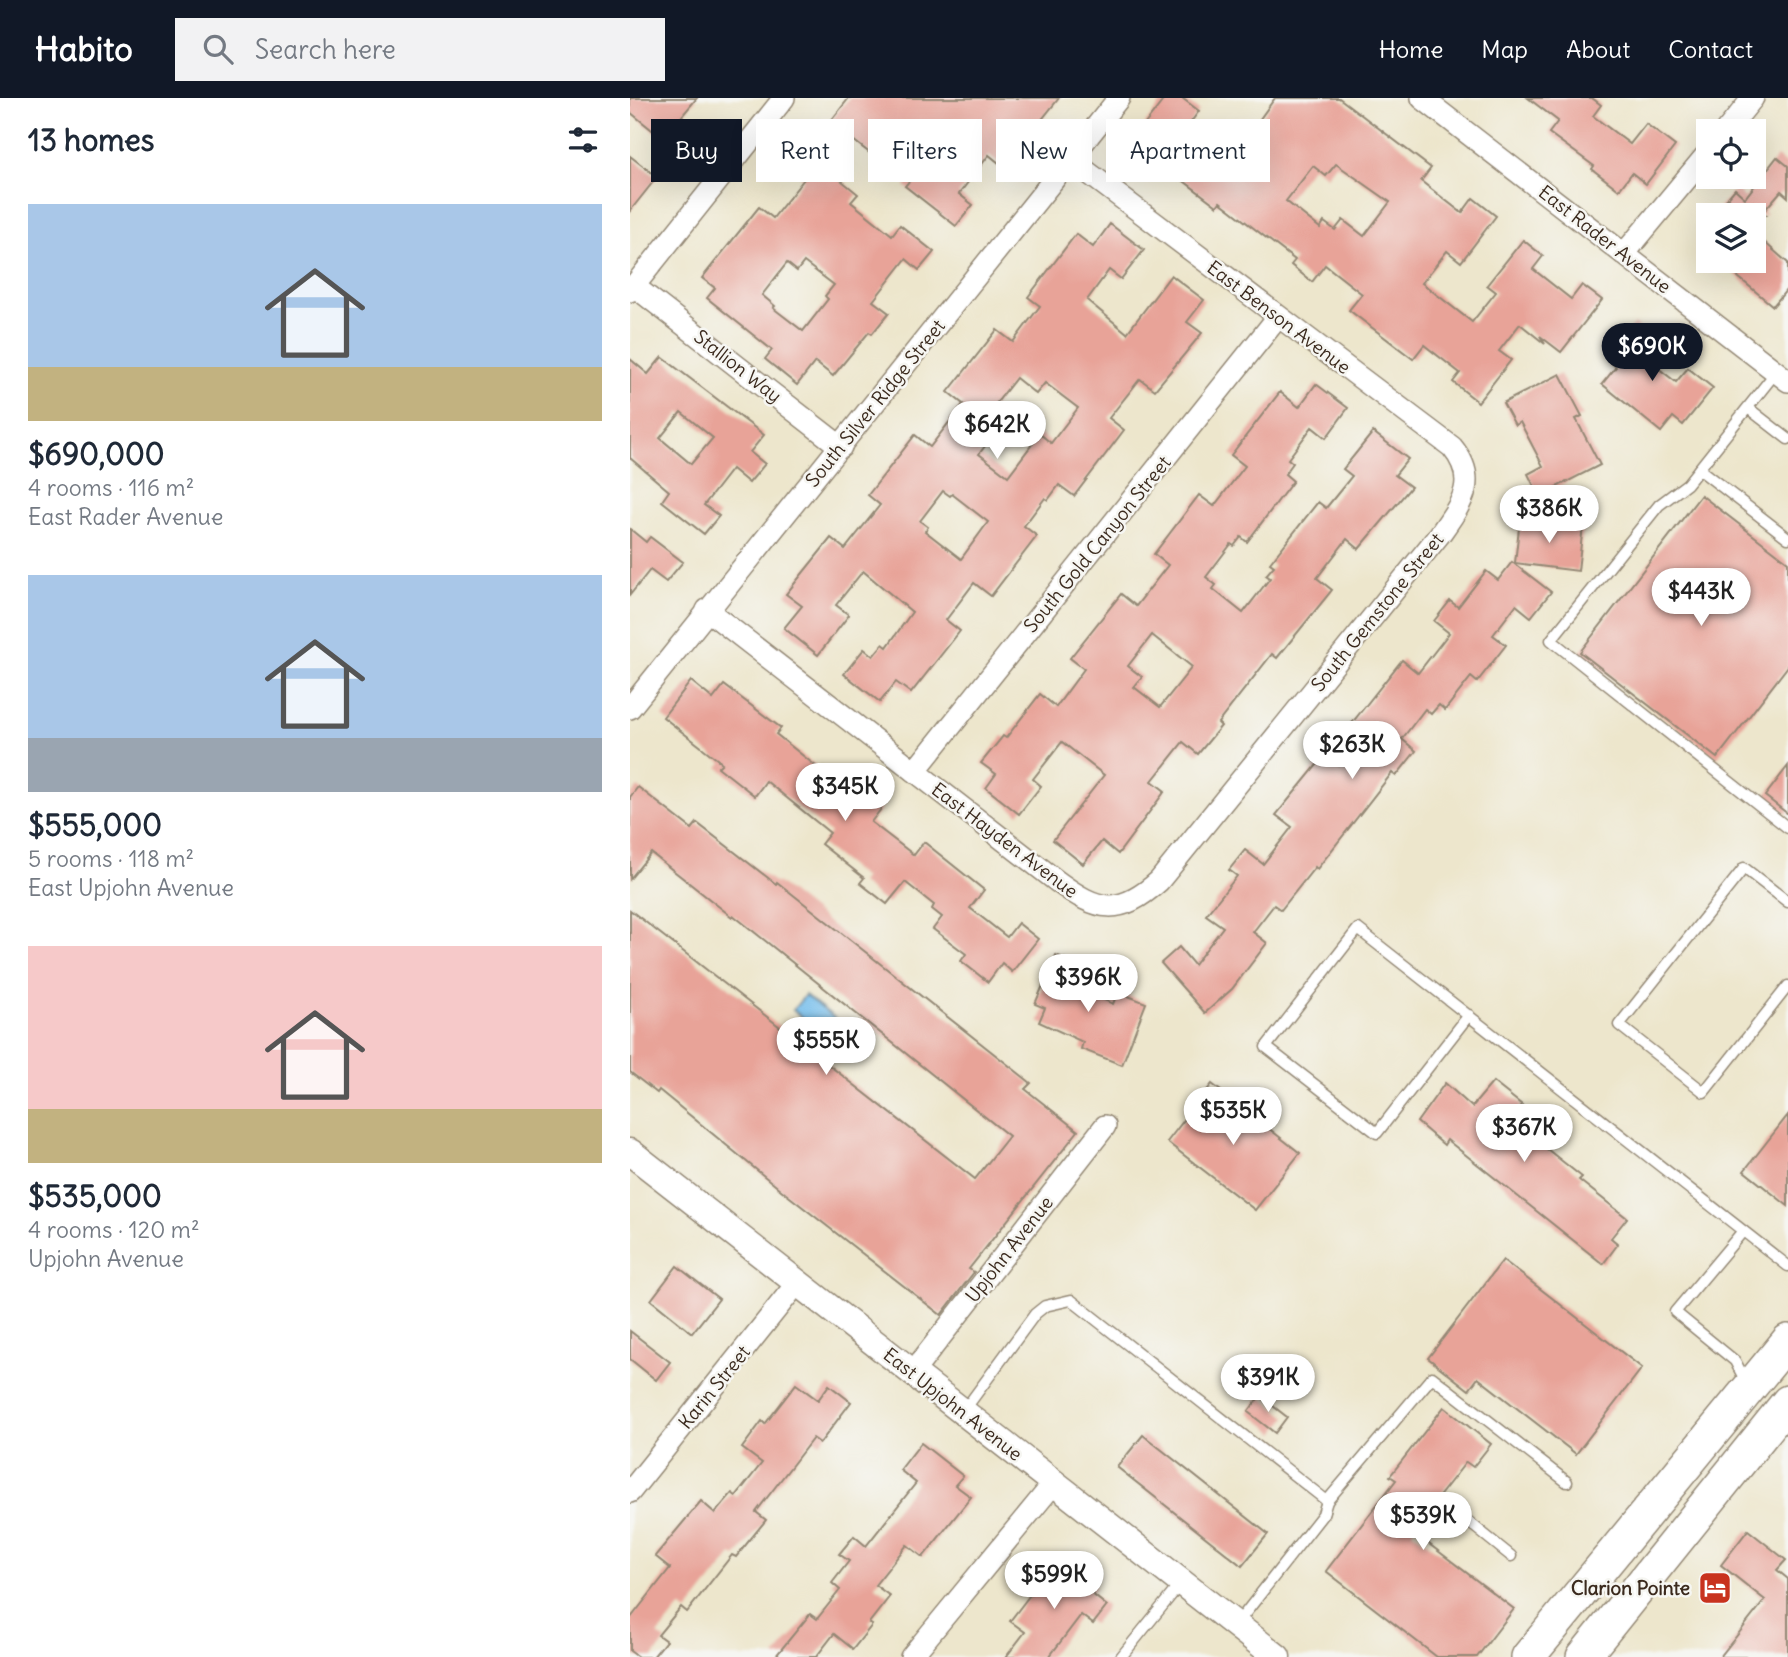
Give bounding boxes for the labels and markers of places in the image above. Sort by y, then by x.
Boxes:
pin: $690K [1603,324,1701,383]
pin: $642K [948,402,1046,461]
pin: $386K [1500,486,1598,545]
pin: $443K [1652,568,1750,628]
pin: $263K [1303,722,1401,781]
pin: $345K [796,764,894,823]
pin: $396K [1039,954,1137,1014]
pin: $555K [777,1018,875,1077]
pin: $535K [1184,1088,1282,1147]
pin: $367K [1475,1104,1573,1164]
pin: $391K [1219,1354,1317,1414]
pin: $539K [1374,1492,1472,1552]
pin: $599K [1005,1552,1103,1611]
hotel icon: Clarion Pointe [1696,1569,1734,1607]
place label: Clarion Pointe [1571,1576,1690,1600]

